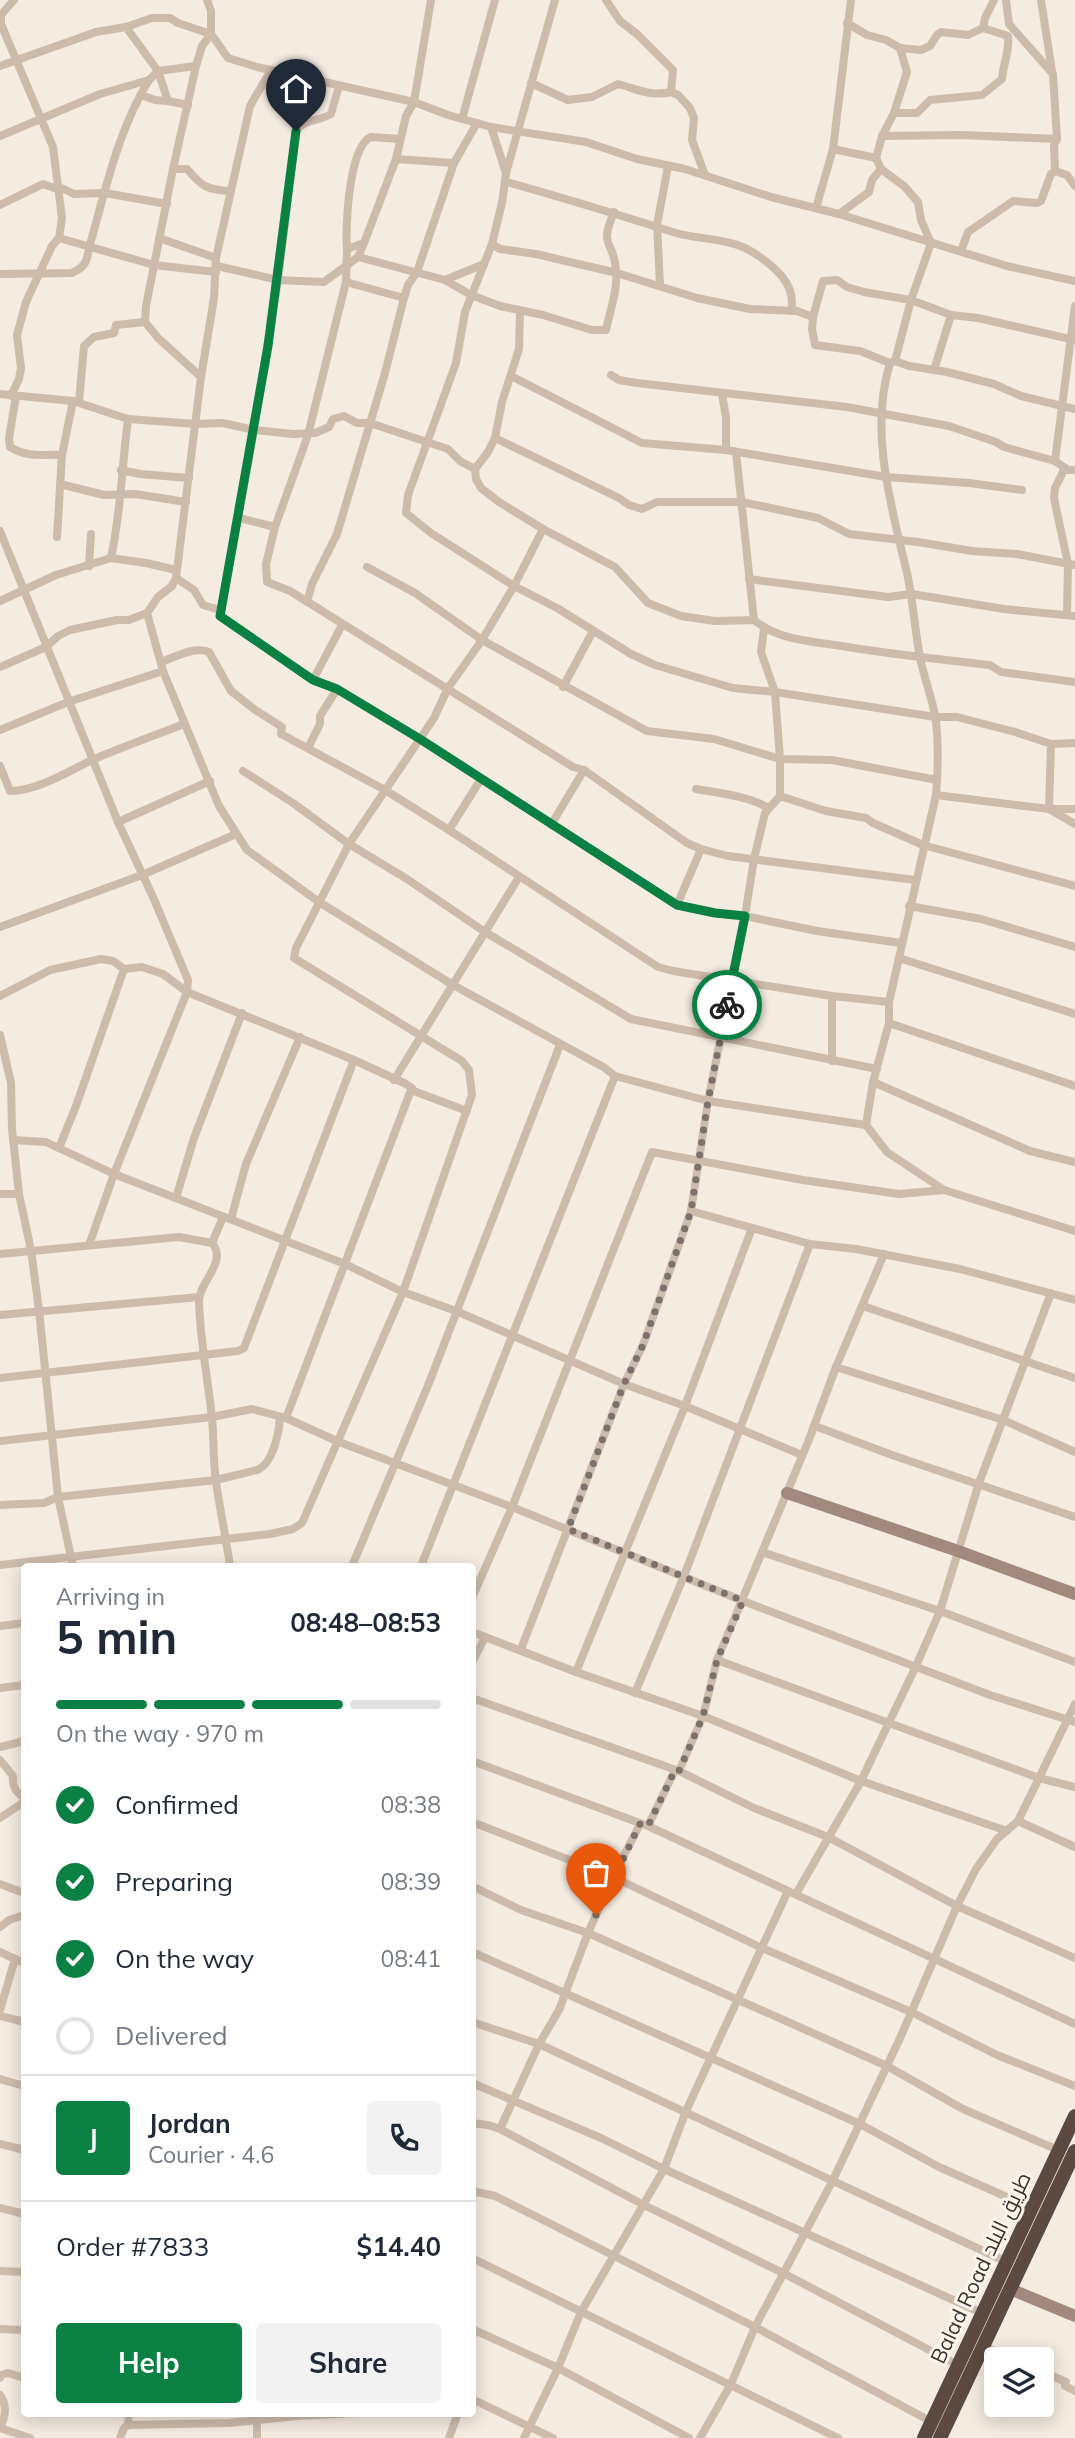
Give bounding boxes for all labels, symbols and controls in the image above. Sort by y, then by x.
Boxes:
pin [266,59,326,131]
icon: home [277,70,315,108]
courier [692,970,762,1040]
icon: bike [708,986,746,1024]
text: Arriving in [56,1582,165,1611]
text: 08:48–08:53 [290,1606,441,1639]
text: 5 min [56,1608,177,1666]
text: On the way · 970 m [56,1719,264,1748]
icon: check [56,1786,94,1824]
text: Confirmed [115,1788,239,1821]
text: 08:38 [381,1790,441,1819]
pin [566,1843,626,1915]
icon: bag [577,1854,615,1892]
icon: check [56,1863,94,1901]
text: Preparing [115,1865,233,1898]
text: 08:39 [381,1867,441,1896]
icon: check [56,1940,94,1978]
text: On the way [115,1942,254,1975]
text: 08:41 [381,1944,441,1973]
text: Delivered [115,2019,228,2052]
button: phone [367,2101,441,2175]
text: Jordan [148,2107,231,2140]
text: J [88,2122,98,2155]
text: Courier · 4.6 [148,2140,274,2169]
street label: Balad Road طريق البلد [924,2168,1037,2368]
text: Order #7833 [56,2230,209,2263]
text: $14.40 [357,2230,441,2263]
button: Help [56,2323,242,2403]
button: Share [256,2323,441,2403]
map controls [984,2347,1054,2417]
button: layers [984,2347,1054,2417]

